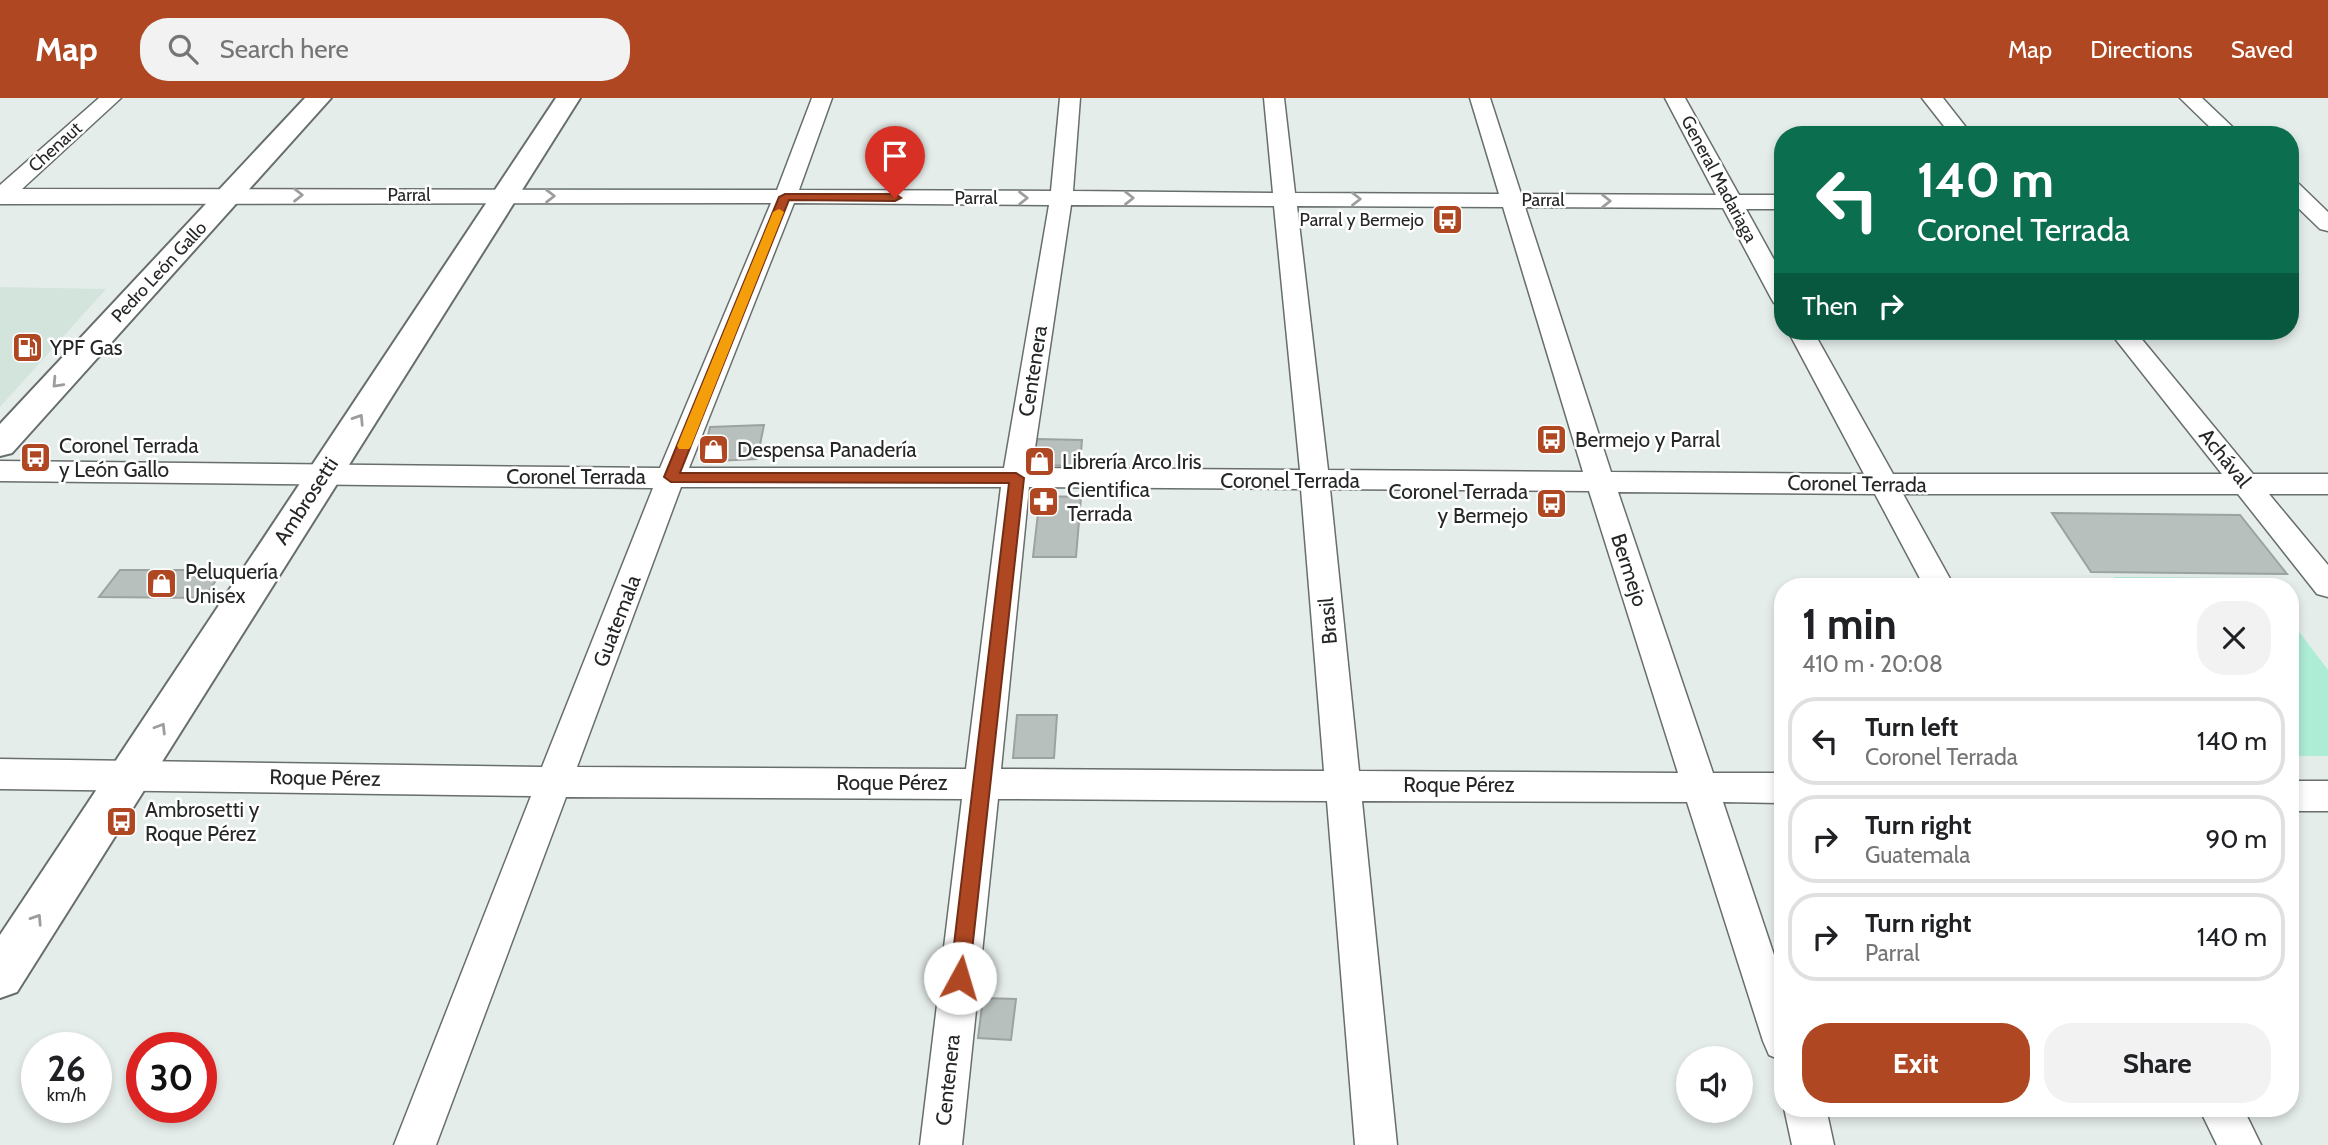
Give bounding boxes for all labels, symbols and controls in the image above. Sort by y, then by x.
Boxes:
search box [140,18,630,81]
text: Map [35,29,98,69]
icon: search [164,30,202,68]
text: Search here [220,33,349,65]
text: Map [2008,35,2052,64]
text: Directions [2090,35,2193,64]
text: Saved [2231,35,2293,64]
street label: General Madariaga [1676,112,1762,247]
street label: Chenaut [24,117,86,177]
pin [865,126,925,198]
icon: arrive [876,137,914,175]
text: 140 m [1917,150,2054,209]
icon: left [1802,154,1893,245]
street label: Parral [388,184,431,206]
one-way arrow [294,187,304,203]
street label: Parral [955,187,998,209]
one-way arrow [545,188,556,203]
street label: Parral [1522,189,1565,211]
one-way arrow [1018,190,1029,206]
one-way arrow [1124,190,1135,206]
one-way arrow [1352,191,1362,207]
one-way arrow [1601,193,1612,209]
bus stop icon: Parral y Bermejo [1430,203,1464,237]
place label: Parral y Bermejo [1300,209,1424,231]
text: Coronel Terrada [1917,210,2130,249]
street label: Pedro León Gallo [107,217,211,327]
icon: right [1872,287,1910,325]
text: Then [1802,290,1858,322]
street label: Centenera [1013,324,1052,418]
fuel station icon: YPF Gas [10,331,44,365]
place label: YPF Gas [49,335,123,360]
one-way arrow [52,375,65,388]
one-way arrow [351,414,363,427]
bus stop icon: Bermejo y Parral [1535,423,1569,457]
street label: Achával [2194,423,2257,492]
place label: Bermejo y Parral [1575,427,1720,453]
place label: Coronel Terrada y León Gallo [59,433,199,482]
shop icon: Despensa Panadería [697,433,731,467]
place label: Despensa Panadería [737,437,916,462]
bus stop icon: Coronel Terrada y León Gallo [19,441,53,475]
shop icon: Librería Arco Iris [1022,445,1056,479]
place label: Librería Arco Iris [1062,449,1202,474]
street label: Ambrosetti [268,452,343,549]
street label: Coronel Terrada [506,464,646,489]
street label: Coronel Terrada [1220,468,1360,493]
street label: Coronel Terrada [1787,470,1927,497]
place label: Cientifica Terrada [1067,477,1150,526]
place label: Coronel Terrada y Bermejo [1388,479,1528,529]
pharmacy icon: Cientifica Terrada [1027,485,1061,519]
bus stop icon: Coronel Terrada y Bermejo [1534,487,1568,521]
street label: Bermejo [1605,530,1653,610]
place label: Peluquería Unisex [185,559,278,608]
shop icon: Peluquería Unisex [145,567,179,601]
street label: Guatemala [588,571,645,670]
street label: Brasil [1313,596,1342,646]
text: 1 min [1802,598,1897,650]
button: close [2197,601,2271,675]
text: 410 m · 20:08 [1802,650,1943,678]
text: Turn left [1865,711,1958,743]
icon: left [1806,722,1844,760]
one-way arrow [153,723,166,736]
text: 140 m [2197,725,2267,757]
text: Coronel Terrada [1865,743,2018,771]
street label: Roque Pérez [269,764,381,791]
street label: Roque Pérez [836,770,948,795]
street label: Roque Pérez [1403,772,1515,797]
place label: Ambrosetti y Roque Pérez [145,797,260,846]
bus stop icon: Ambrosetti y Roque Pérez [105,805,139,839]
text: Turn right [1865,809,1971,841]
icon: right [1806,820,1844,858]
text: 90 m [2205,823,2267,855]
text: Guatemala [1865,841,1970,869]
text: Turn right [1865,907,1971,939]
one-way arrow [29,914,42,927]
icon: right [1806,918,1844,956]
text: 140 m [2197,921,2267,953]
text: Parral [1865,939,1920,967]
position arrow [923,941,997,1015]
button: Exit [1802,1023,2030,1103]
button: Share [2044,1023,2271,1103]
speed limit sign: 30 [126,1032,217,1123]
street label: Centenera [930,1033,965,1127]
map controls [1676,1046,1753,1123]
button: sound [1676,1046,1753,1123]
text: 26 [47,1047,86,1090]
text: km/h [47,1084,86,1106]

